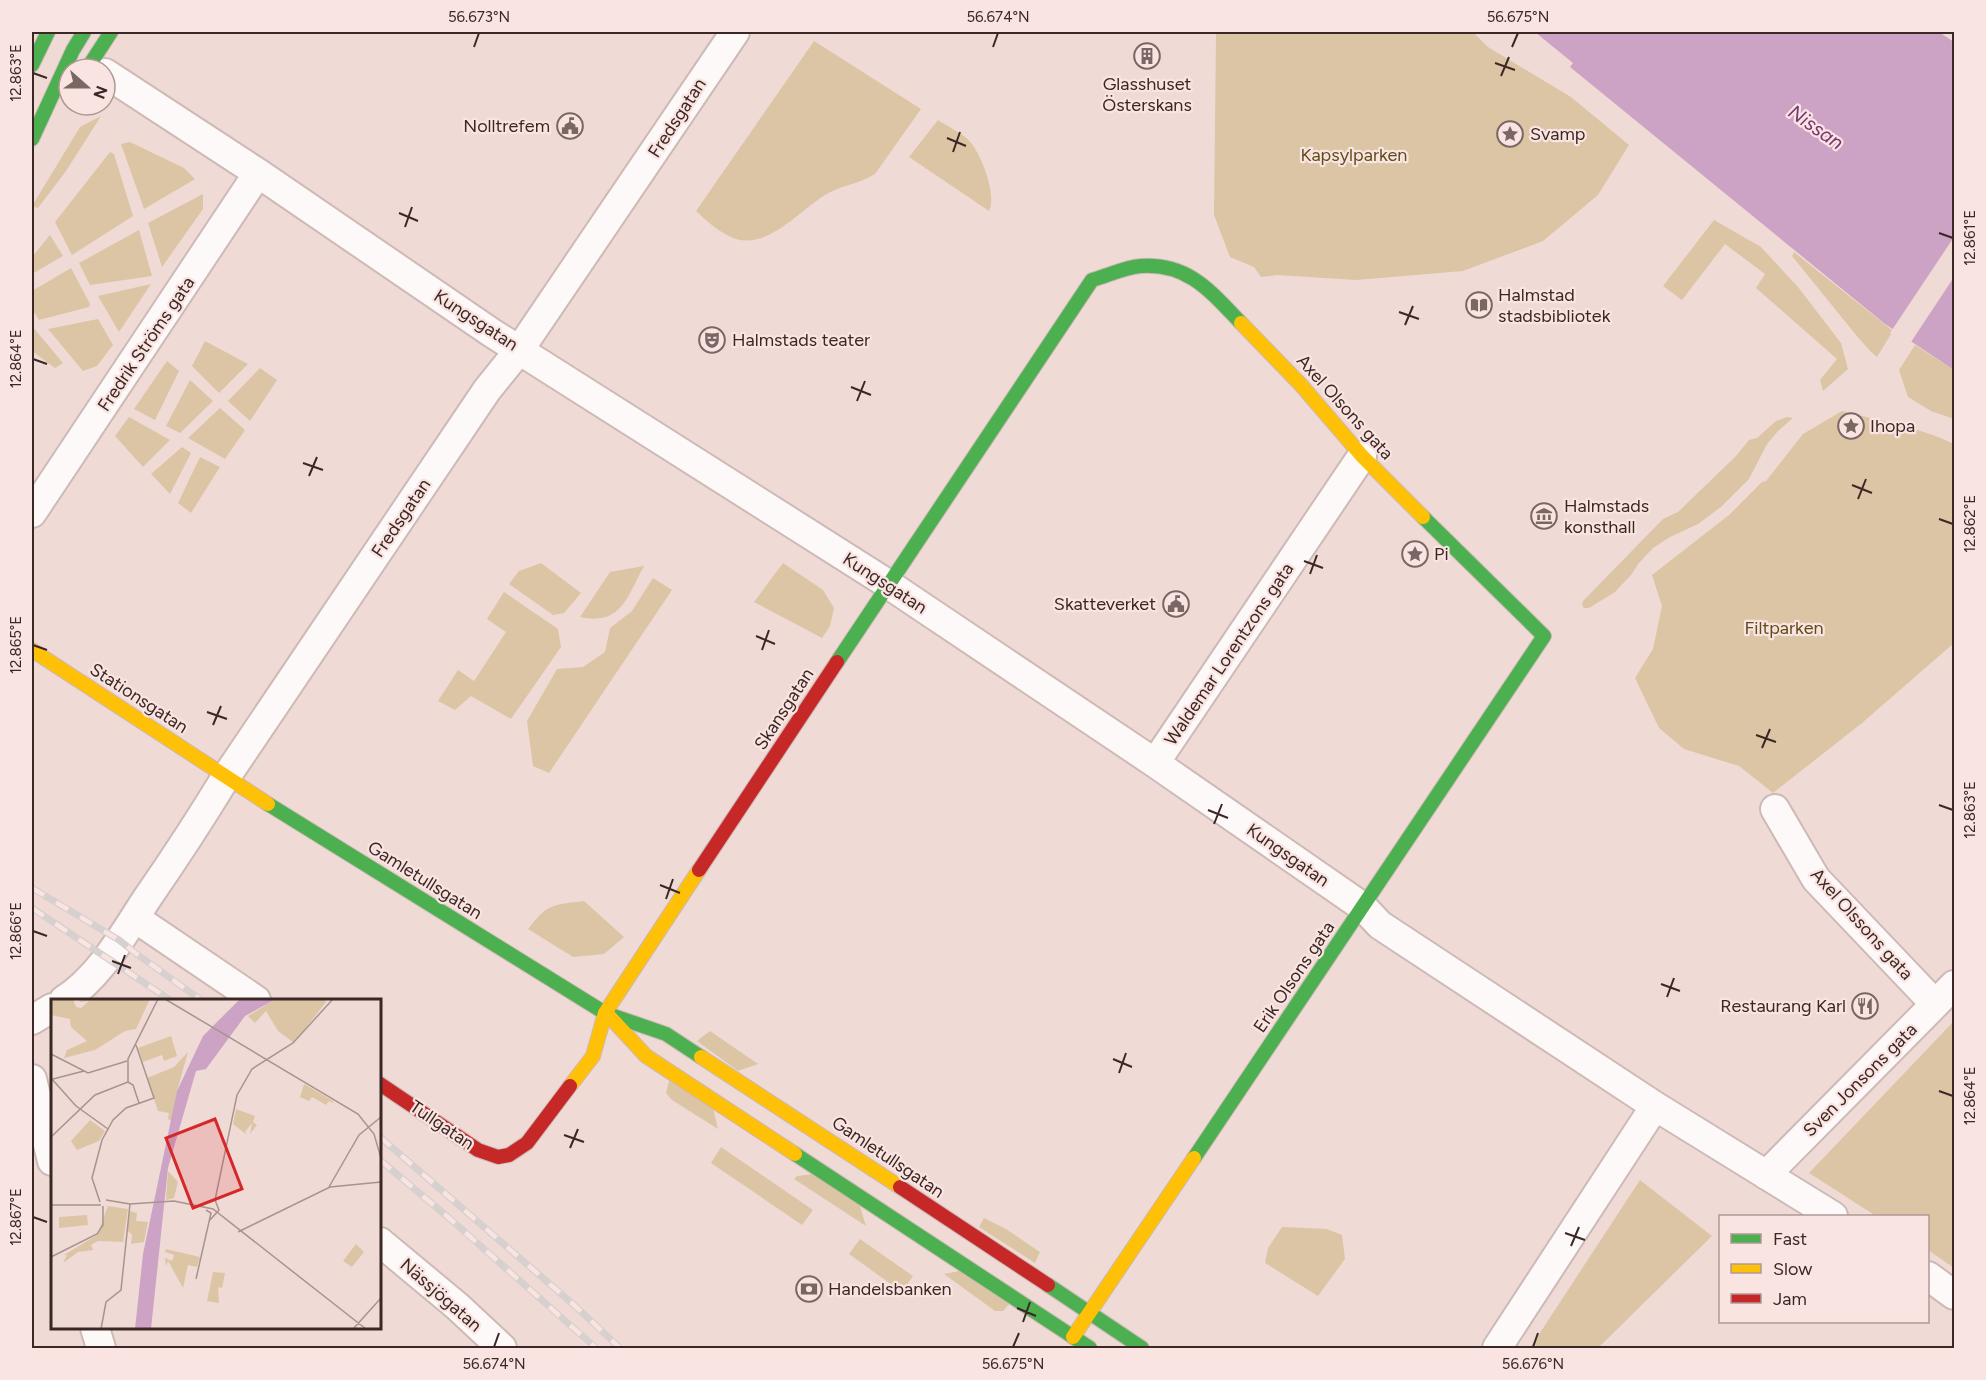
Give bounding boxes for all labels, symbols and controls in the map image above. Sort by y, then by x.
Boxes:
text: 56.673°N [448,8,510,26]
text: 56.674°N [966,8,1030,26]
text: 56.675°N [1487,8,1549,26]
building icon: Glasshuset Österskans [1132,41,1162,71]
text: 12.863°E [7,44,25,102]
north arrow [57,57,117,117]
place label: Glasshuset Österskans [1102,73,1192,116]
street label: Fredsgatan [643,74,711,162]
text: N [89,83,112,101]
water label: Nissan [1784,99,1848,155]
public building icon: Nolltrefem [555,111,585,141]
place label: Nolltrefem [463,115,550,137]
place icon: Svamp [1495,119,1525,149]
place label: Svamp [1530,123,1585,145]
park label: Kapsylparken [1301,144,1407,166]
text: 12.861°E [1961,210,1979,266]
street label: Fredrik Ströms gata [93,272,199,416]
place label: Halmstad stadsbibliotek [1498,284,1611,327]
street label: Kungsgatan [430,285,522,355]
library icon: Halmstad stadsbibliotek [1464,290,1494,320]
theatre icon: Halmstads teater [697,325,727,355]
text: 12.864°E [7,329,25,389]
place label: Halmstads teater [732,329,870,351]
street label: Axel Olsons gata [1292,350,1398,464]
place icon: Ihopa [1836,411,1866,441]
place label: Ihopa [1870,415,1915,437]
street label: Fredsgatan [367,474,435,562]
place label: Halmstads konsthall [1564,495,1649,538]
text: 12.862°E [1961,495,1979,553]
museum icon: Halmstads konsthall [1529,501,1559,531]
place icon: Pi [1400,539,1430,569]
place label: Pi [1434,543,1449,565]
street label: Kungsgatan [839,548,931,618]
street label: Waldemar Lorentzons gata [1160,559,1298,749]
public building icon: Skatteverket [1161,589,1191,619]
place label: Skatteverket [1054,593,1156,615]
text: 12.865°E [7,616,25,674]
park label: Filtparken [1744,617,1824,639]
street label: Stationsgatan [86,658,192,738]
street label: Skansgatan [749,664,819,754]
text: 12.863°E [1961,781,1979,839]
street label: Kungsgatan [1242,819,1334,891]
street label: Gamletullsgatan [364,836,486,924]
street label: Axel Olssons gata [1806,864,1918,984]
text: 12.866°E [7,902,25,960]
street label: Erik Olsons gata [1249,917,1339,1037]
restaurant icon: Restaurang Karl [1850,991,1880,1021]
place label: Restaurang Karl [1720,995,1846,1017]
inset map [51,999,381,1329]
street label: Sven Jonsons gata [1799,1019,1921,1141]
text: 12.864°E [1961,1066,1979,1126]
street label: Tullgatan [406,1096,478,1154]
street label: Gamletullsgatan [828,1111,948,1203]
text: 12.867°E [7,1188,25,1246]
legend [1719,1215,1929,1323]
text: Fast [1773,1228,1807,1250]
street label: Nässjögatan [396,1254,486,1336]
text: Slow [1773,1258,1812,1280]
bank icon: Handelsbanken [794,1274,824,1304]
place label: Handelsbanken [828,1278,952,1300]
text: Jam [1773,1288,1807,1310]
text: 56.674°N [462,1355,526,1373]
text: 56.675°N [982,1355,1044,1373]
text: 56.676°N [1502,1355,1564,1373]

